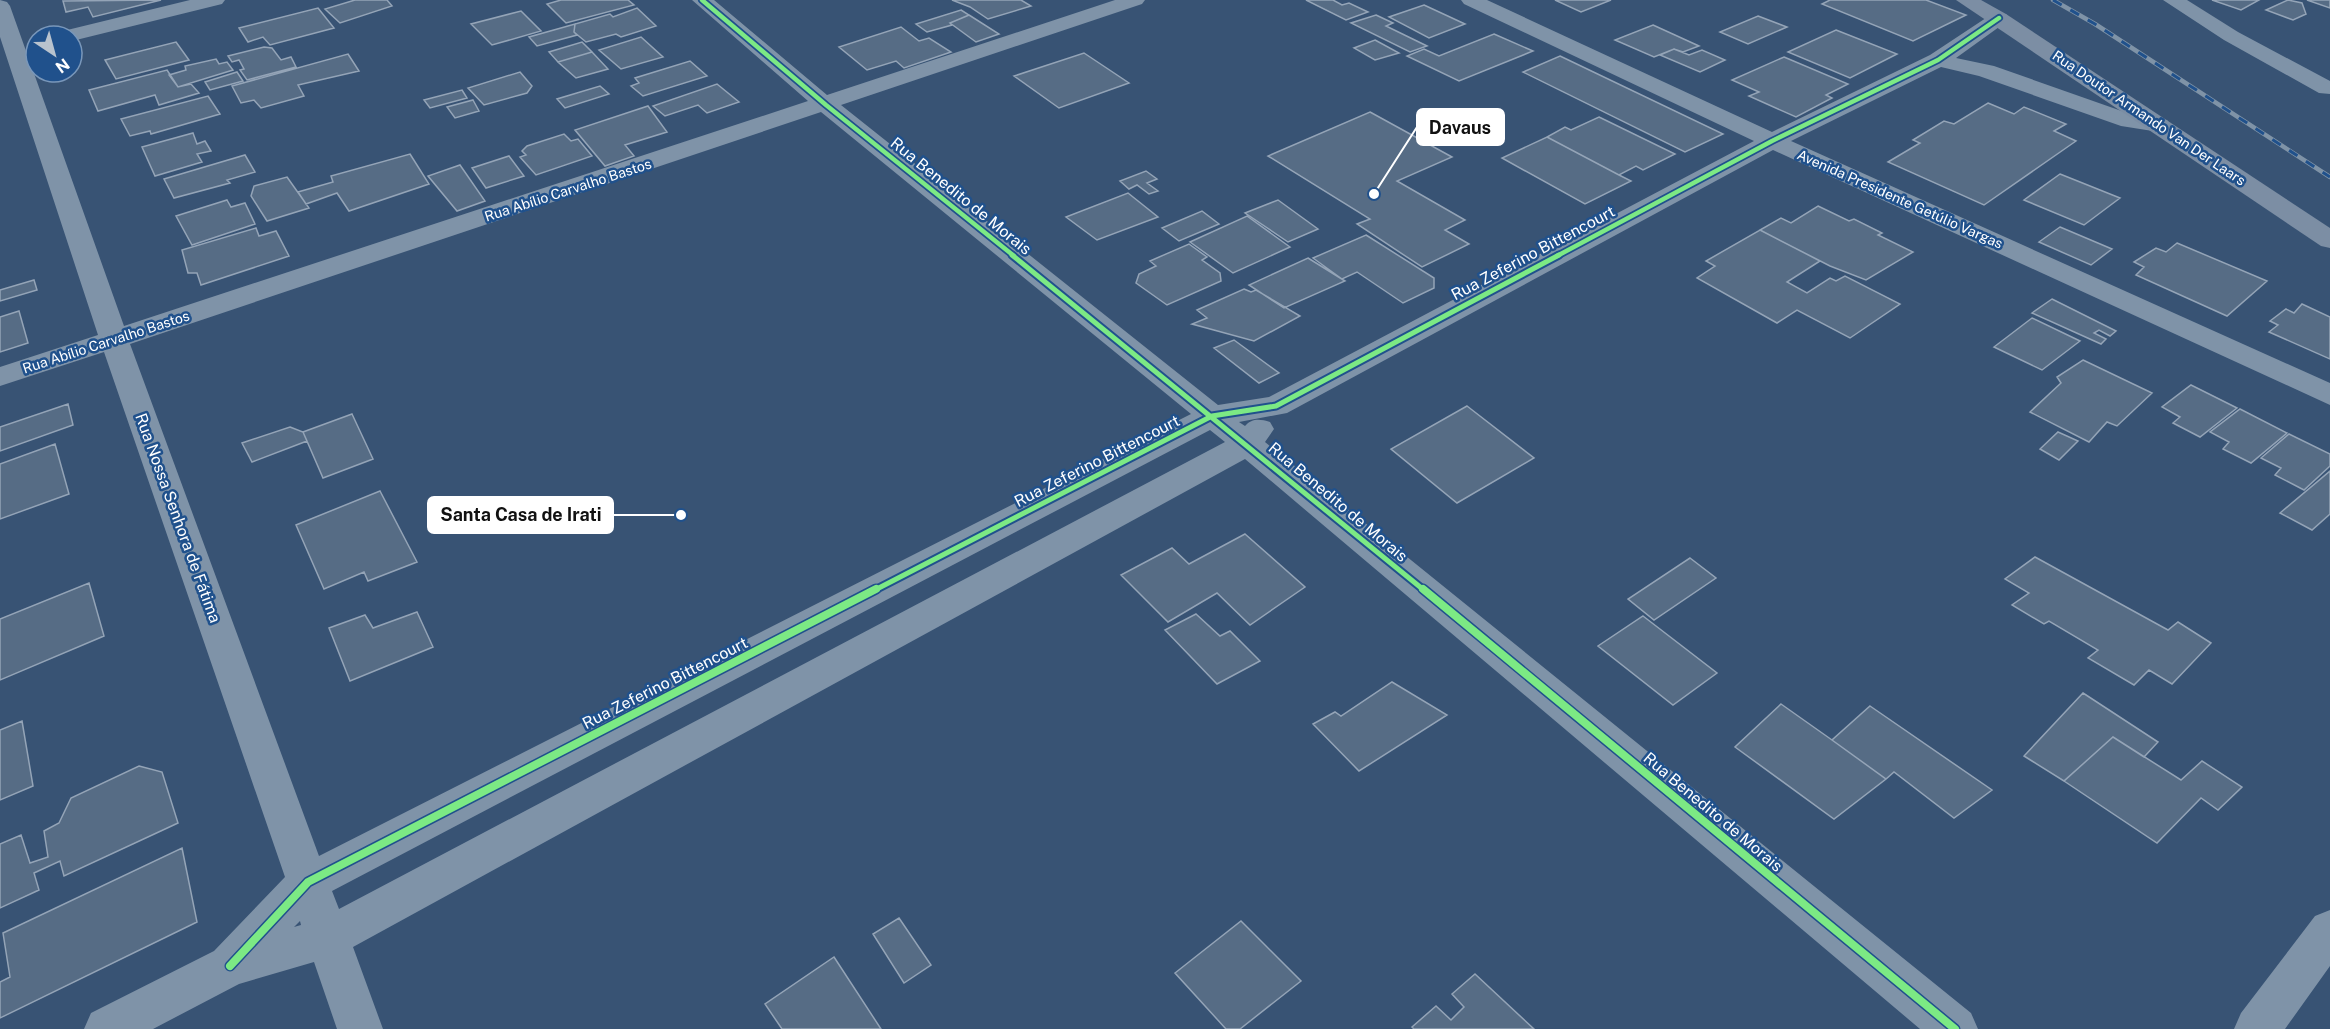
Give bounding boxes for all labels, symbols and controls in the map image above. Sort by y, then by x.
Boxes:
north arrow [24,24,84,84]
street label: Rua Doutor Armando Van Der Laars [2049,47,2249,189]
text: N [52,54,73,77]
callout: Davaus [1417,109,1504,145]
text: Davaus [1429,117,1491,138]
street label: Rua Benedito de Morais [887,133,1035,259]
street label: Avenida Presidente Getúlio Vargas [1795,146,2005,252]
street label: Rua Abílio Carvalho Bastos [483,155,653,225]
street label: Rua Zeferino Bittencourt [1448,202,1618,304]
street label: Rua Abílio Carvalho Bastos [21,307,191,377]
street label: Rua Nossa Senhora de Fátima [131,411,225,625]
street label: Rua Zeferino Bittencourt [1011,411,1183,511]
street label: Rua Benedito de Morais [1265,438,1411,566]
callout: Santa Casa de Irati [428,497,613,533]
text: Santa Casa de Irati [440,504,602,525]
street label: Rua Zeferino Bittencourt [579,633,751,733]
street label: Rua Benedito de Morais [1640,748,1786,876]

